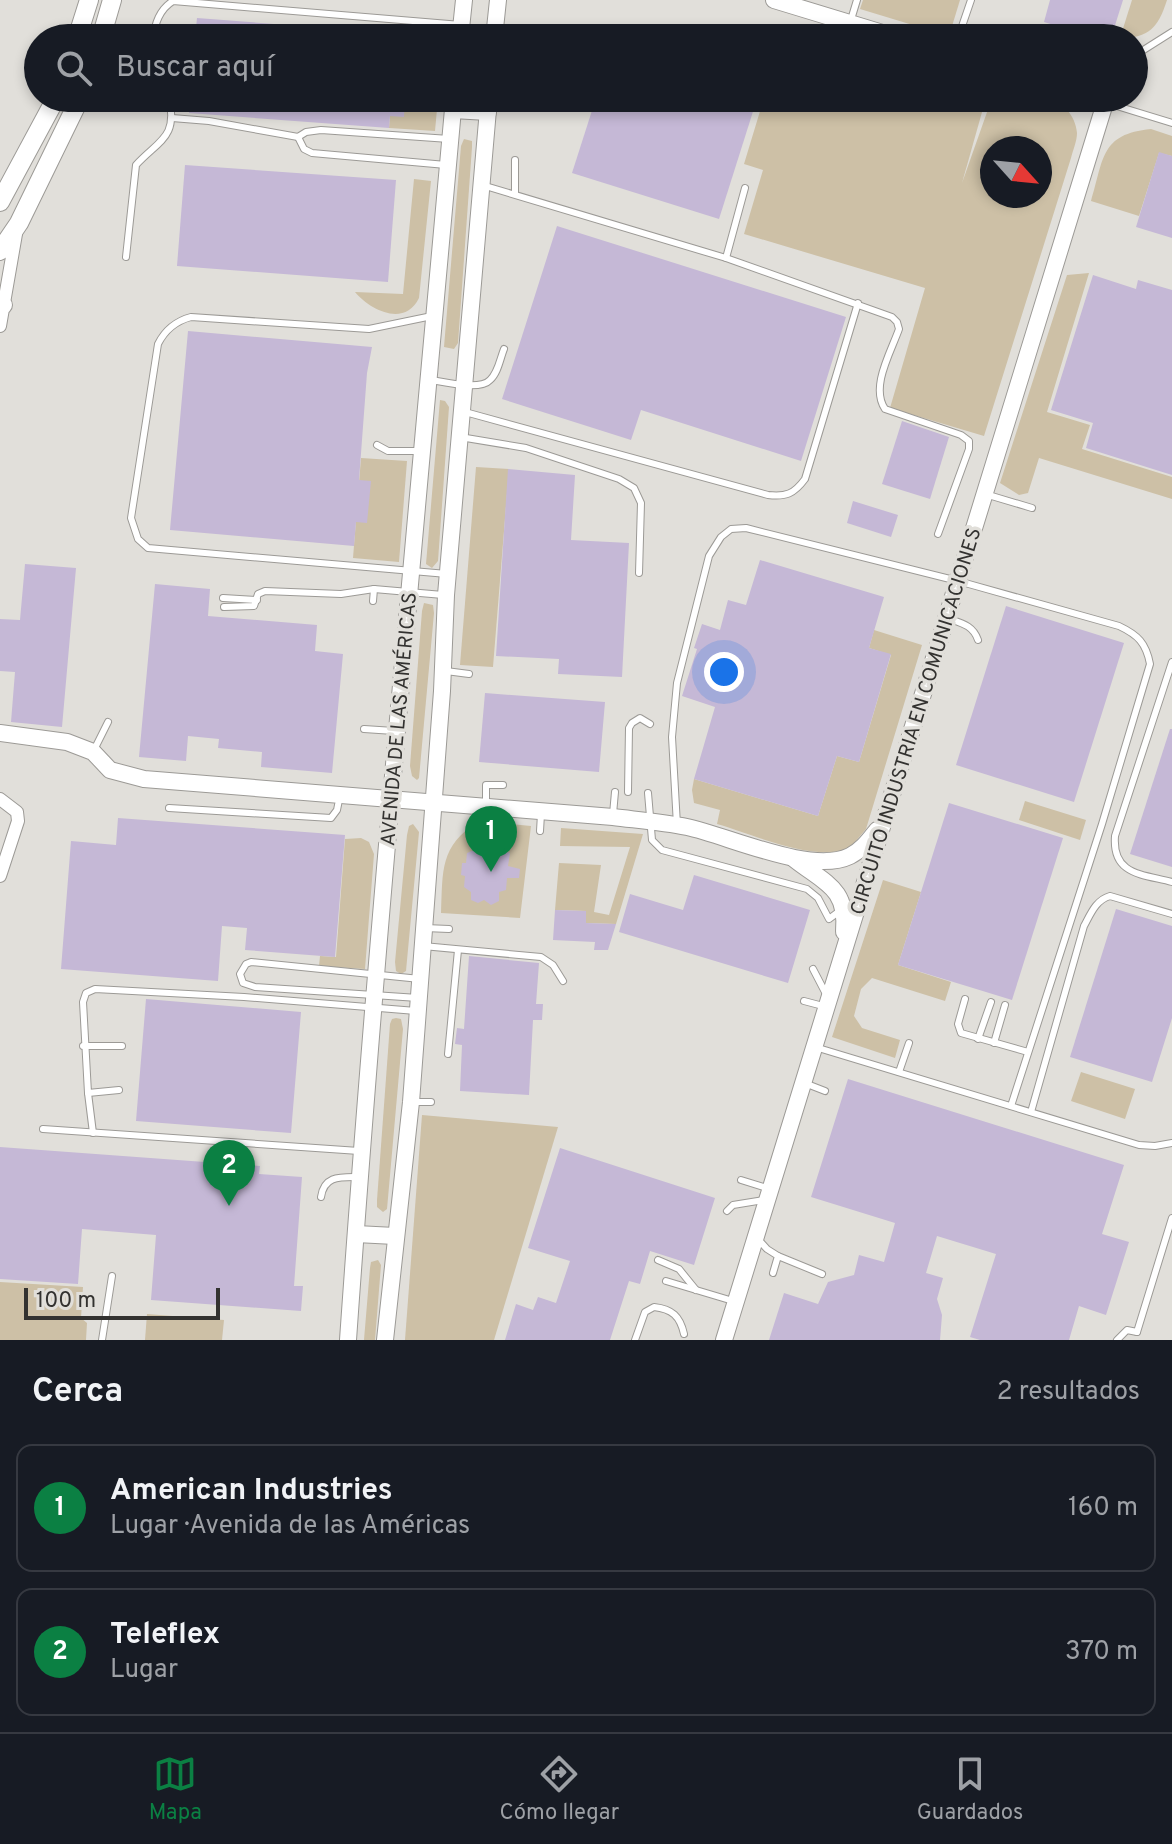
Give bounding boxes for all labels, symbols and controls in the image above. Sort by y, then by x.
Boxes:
search box [24,24,1148,112]
icon: search [52,46,96,90]
text: Buscar aquí [116,50,274,87]
north arrow [980,136,1052,208]
street label: CIRCUITO INDUSTRIA EN COMUNICACIONES [846,525,988,918]
street label: AVENIDA DE LAS AMÉRICAS [374,591,424,847]
your location [704,652,744,692]
pin: 1 [465,806,517,872]
pin: 2 [203,1140,255,1206]
scale bar [24,1284,220,1320]
text: 100 m [36,1288,96,1315]
text: Cerca [32,1371,123,1414]
text: 2 resultados [997,1376,1140,1409]
text: American Industries [110,1473,393,1510]
text: 1 [55,1492,65,1525]
text: 160 m [1068,1492,1138,1525]
text: Lugar · Avenida de las Américas [110,1510,470,1543]
text: Teleflex [110,1617,220,1654]
text: 2 [52,1636,68,1669]
text: 370 m [1065,1636,1138,1669]
text: Lugar [110,1654,178,1687]
tab: Mapa [149,1752,202,1827]
tab: Cómo llegar [499,1752,619,1827]
tab: Guardados [917,1752,1023,1827]

